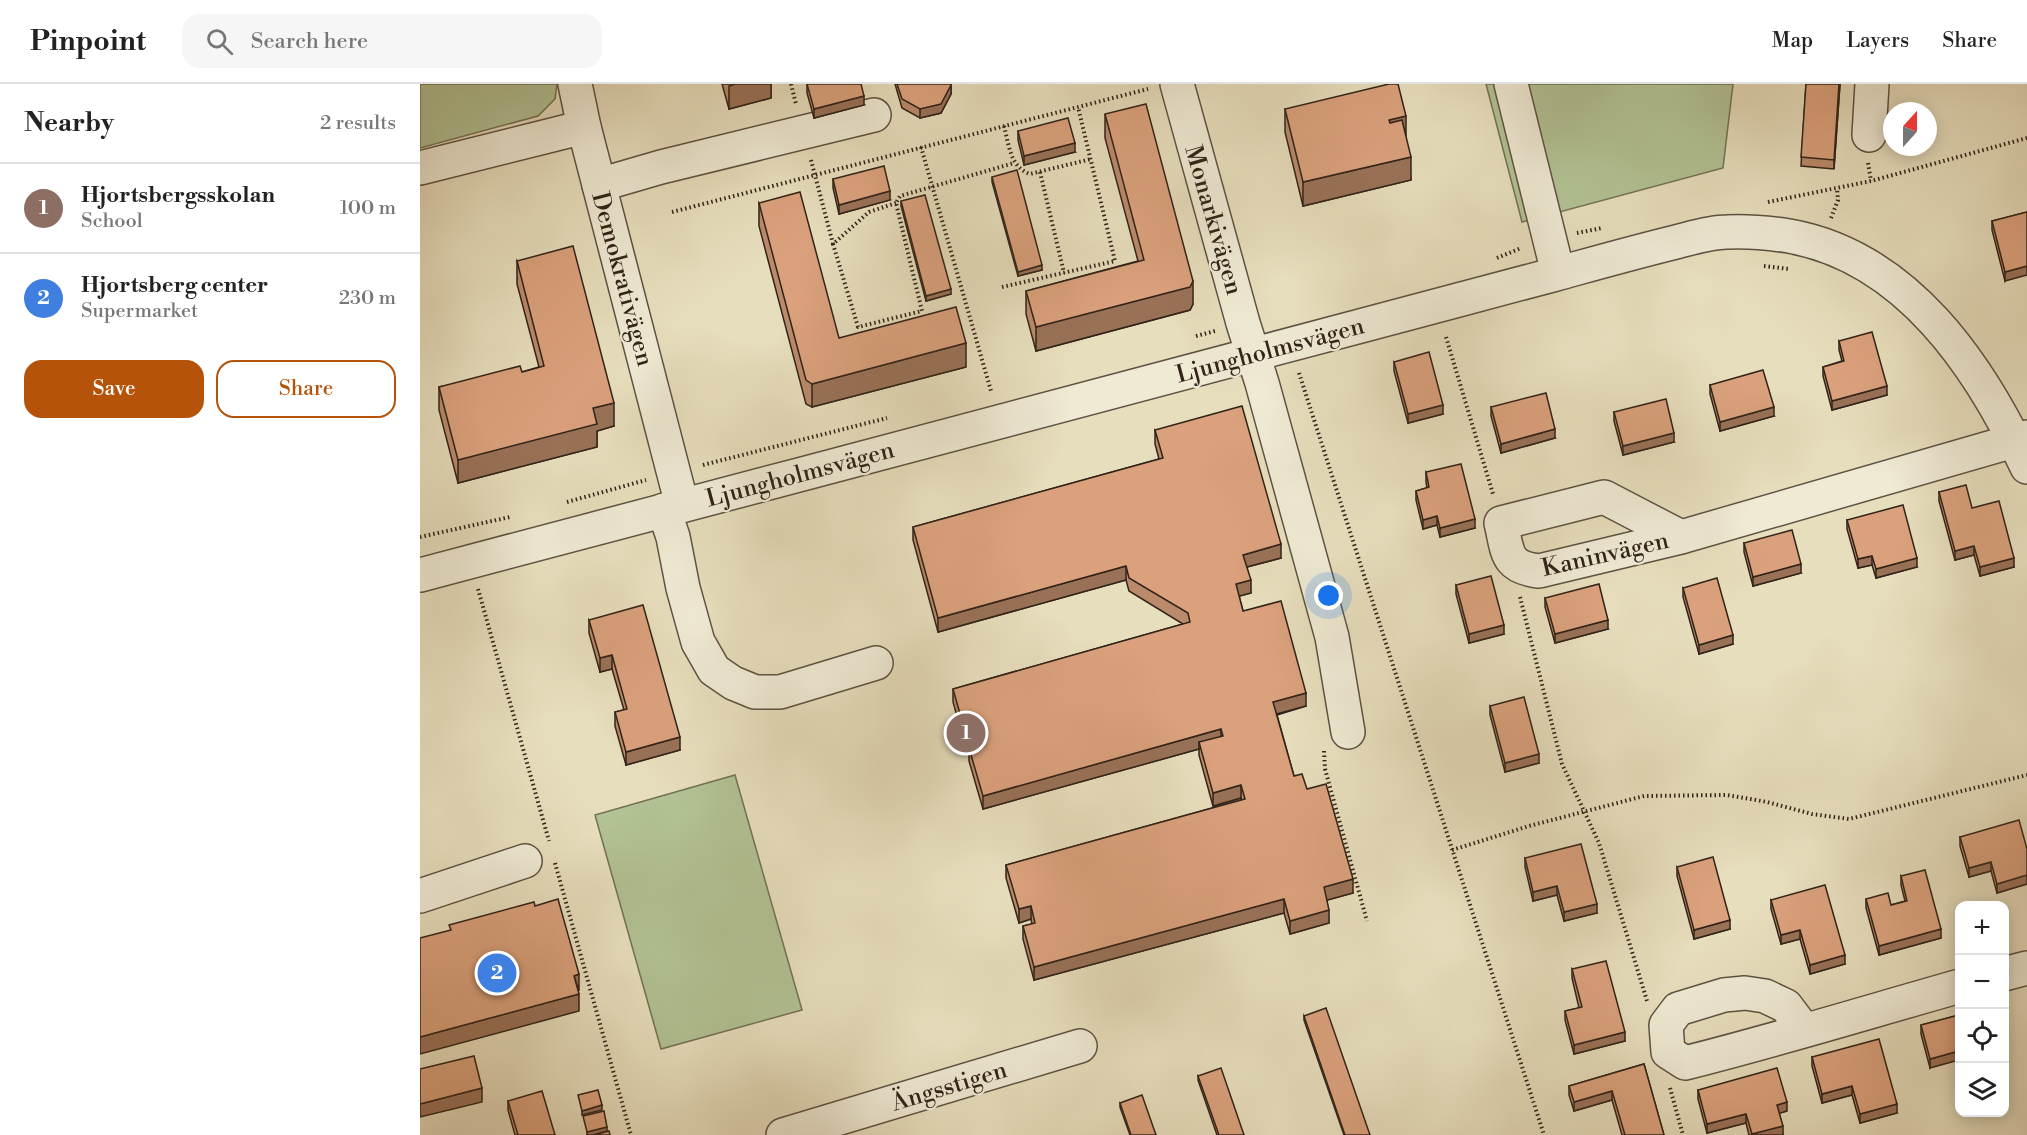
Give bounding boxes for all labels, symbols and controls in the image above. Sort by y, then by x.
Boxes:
search box [182,14,602,68]
text: Pinpoint [30,24,146,59]
icon: search [203,25,236,58]
text: Search here [251,28,368,55]
text: Map [1772,28,1813,54]
text: Layers [1846,28,1909,54]
text: Share [1942,28,1997,54]
north arrow [1883,102,1937,156]
text: Nearby [24,107,114,139]
text: 2 results [320,111,396,136]
street label: Monarkivägen [1177,142,1249,299]
text: Hjortsbergsskolan [81,182,275,209]
street label: Demokrativägen [584,189,660,370]
text: 1 [39,196,48,221]
text: 100 m [340,196,396,221]
text: School [81,209,143,234]
text: Hjortsberg center [81,272,268,299]
text: 2 [37,286,50,311]
text: 230 m [339,286,396,311]
text: Supermarket [81,299,198,324]
street label: Ljungholmsvägen [1173,311,1368,391]
button: Save [24,360,204,418]
button: Share [216,360,396,418]
street label: Ljungholmsvägen [703,435,898,515]
street label: Kaninvägen [1539,526,1672,584]
your location [1314,581,1343,610]
pin: 1 [946,710,986,756]
map controls [1955,901,2009,1117]
button: + [1955,901,2009,955]
pin: 2 [478,950,517,996]
button: − [1955,955,2009,1009]
button: locate [1955,1009,2009,1063]
street label: Ängsstigen [887,1054,1011,1119]
button: layers [1955,1063,2009,1117]

